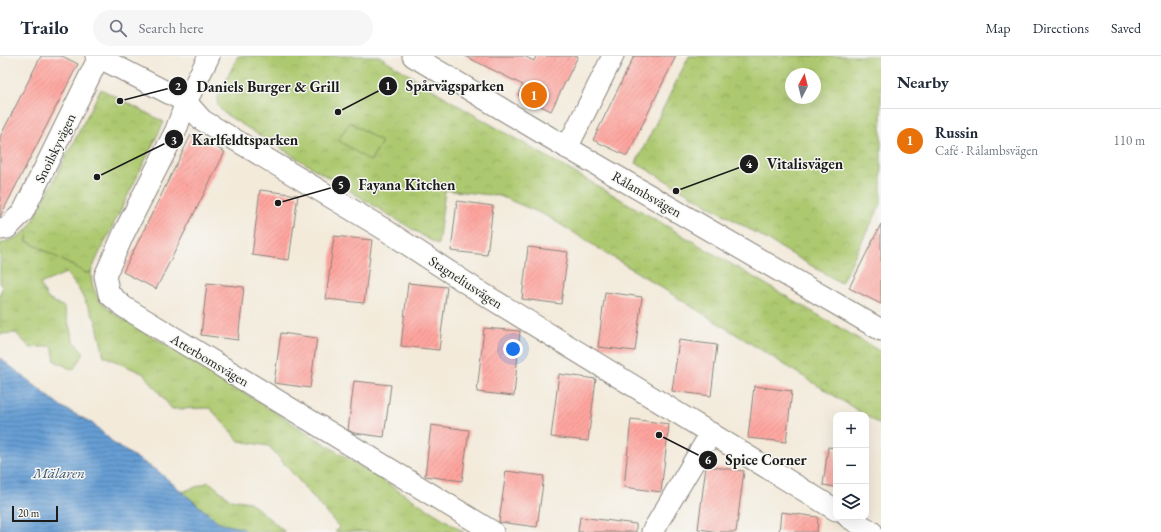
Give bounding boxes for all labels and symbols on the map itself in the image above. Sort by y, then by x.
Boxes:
north arrow [785,68,821,104]
callout: Daniels Burger & Grill [168,73,347,100]
callout: Spårvägsparken [378,73,513,100]
text: Spårvägsparken [406,76,505,95]
text: Daniels Burger & Grill [196,77,340,96]
text: 2 [175,78,182,94]
text: 1 [385,78,391,94]
pin: 1 [521,80,547,110]
street label: Snoilskyvägen [30,110,80,186]
callout: Karlfeldtsparken [164,126,306,153]
text: Karlfeldtsparken [192,130,299,149]
text: 3 [171,132,177,148]
callout: Vitalisvägen [739,151,851,178]
text: Vitalisvägen [767,154,844,173]
text: 4 [746,156,753,172]
street label: Rålambsvägen [609,167,686,221]
callout: Fayana Kitchen [331,172,464,199]
text: Fayana Kitchen [359,175,456,194]
text: 5 [338,177,344,193]
street label: Stagneliusvägen [426,251,507,313]
street label: Atterbomsvägen [167,329,253,391]
your location [503,339,523,359]
callout: Spice Corner [698,446,815,473]
text: Spice Corner [725,450,807,469]
text: 6 [705,452,712,468]
water label: Mälaren [32,463,85,482]
scale bar [12,504,58,523]

